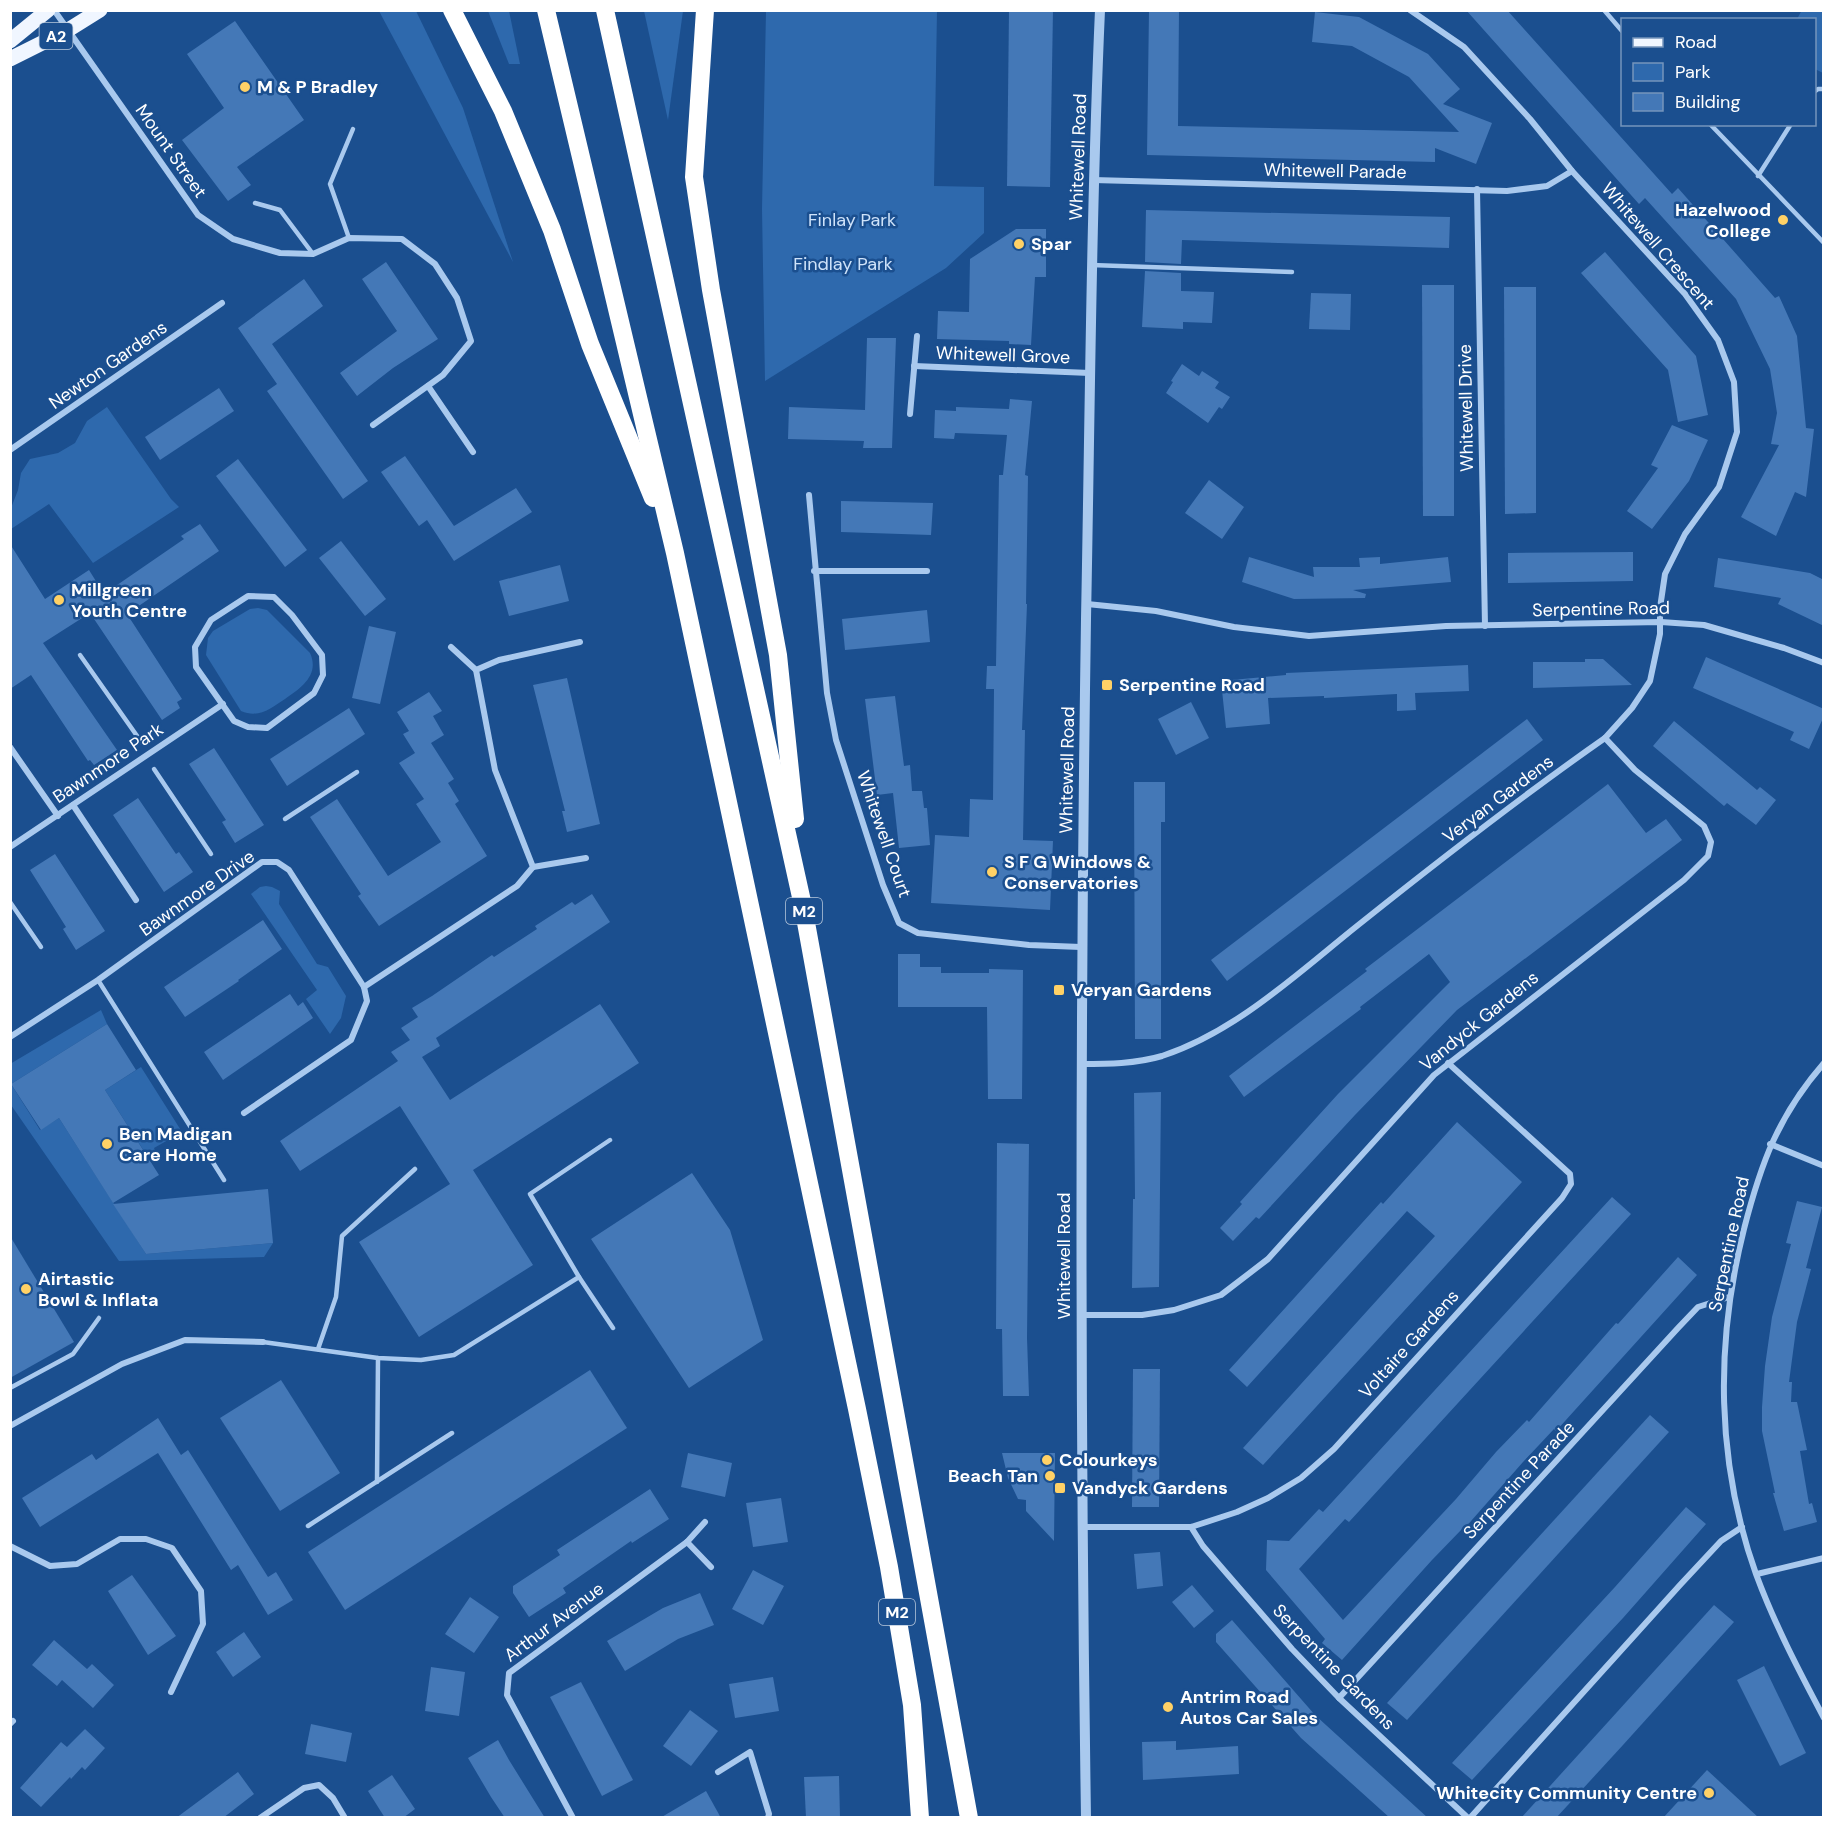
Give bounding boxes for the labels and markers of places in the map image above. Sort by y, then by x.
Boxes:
place label: M & P Bradley [257,75,378,99]
marker: M & P Bradley [238,80,252,94]
place label: Hazelwood College [1675,198,1771,243]
marker: Hazelwood College [1776,213,1790,227]
place label: Spar [1031,232,1072,256]
marker: Spar [1012,237,1026,251]
place label: Millgreen Youth Centre [71,578,187,623]
marker: Millgreen Youth Centre [52,593,66,607]
place label: Serpentine Road [1119,673,1265,697]
marker: Serpentine Road [1100,678,1114,692]
place label: S F G Windows & Conservatories [1004,850,1151,895]
marker: S F G Windows & Conservatories [985,865,999,879]
place label: Veryan Gardens [1071,978,1212,1002]
marker: Veryan Gardens [1052,983,1066,997]
place label: Ben Madigan Care Home [119,1122,232,1167]
marker: Ben Madigan Care Home [100,1137,114,1151]
place label: Airtastic Bowl & Inflata [38,1267,159,1312]
marker: Airtastic Bowl & Inflata [19,1282,33,1296]
place label: Colourkeys [1059,1448,1158,1472]
marker: Colourkeys [1040,1453,1054,1467]
place label: Beach Tan [948,1464,1038,1488]
marker: Beach Tan [1043,1469,1057,1483]
place label: Vandyck Gardens [1072,1476,1228,1500]
marker: Vandyck Gardens [1053,1481,1067,1495]
place label: Antrim Road Autos Car Sales [1180,1685,1318,1730]
marker: Antrim Road Autos Car Sales [1161,1700,1175,1714]
place label: Whitecity Community Centre [1436,1781,1697,1805]
marker: Whitecity Community Centre [1702,1786,1716,1800]

